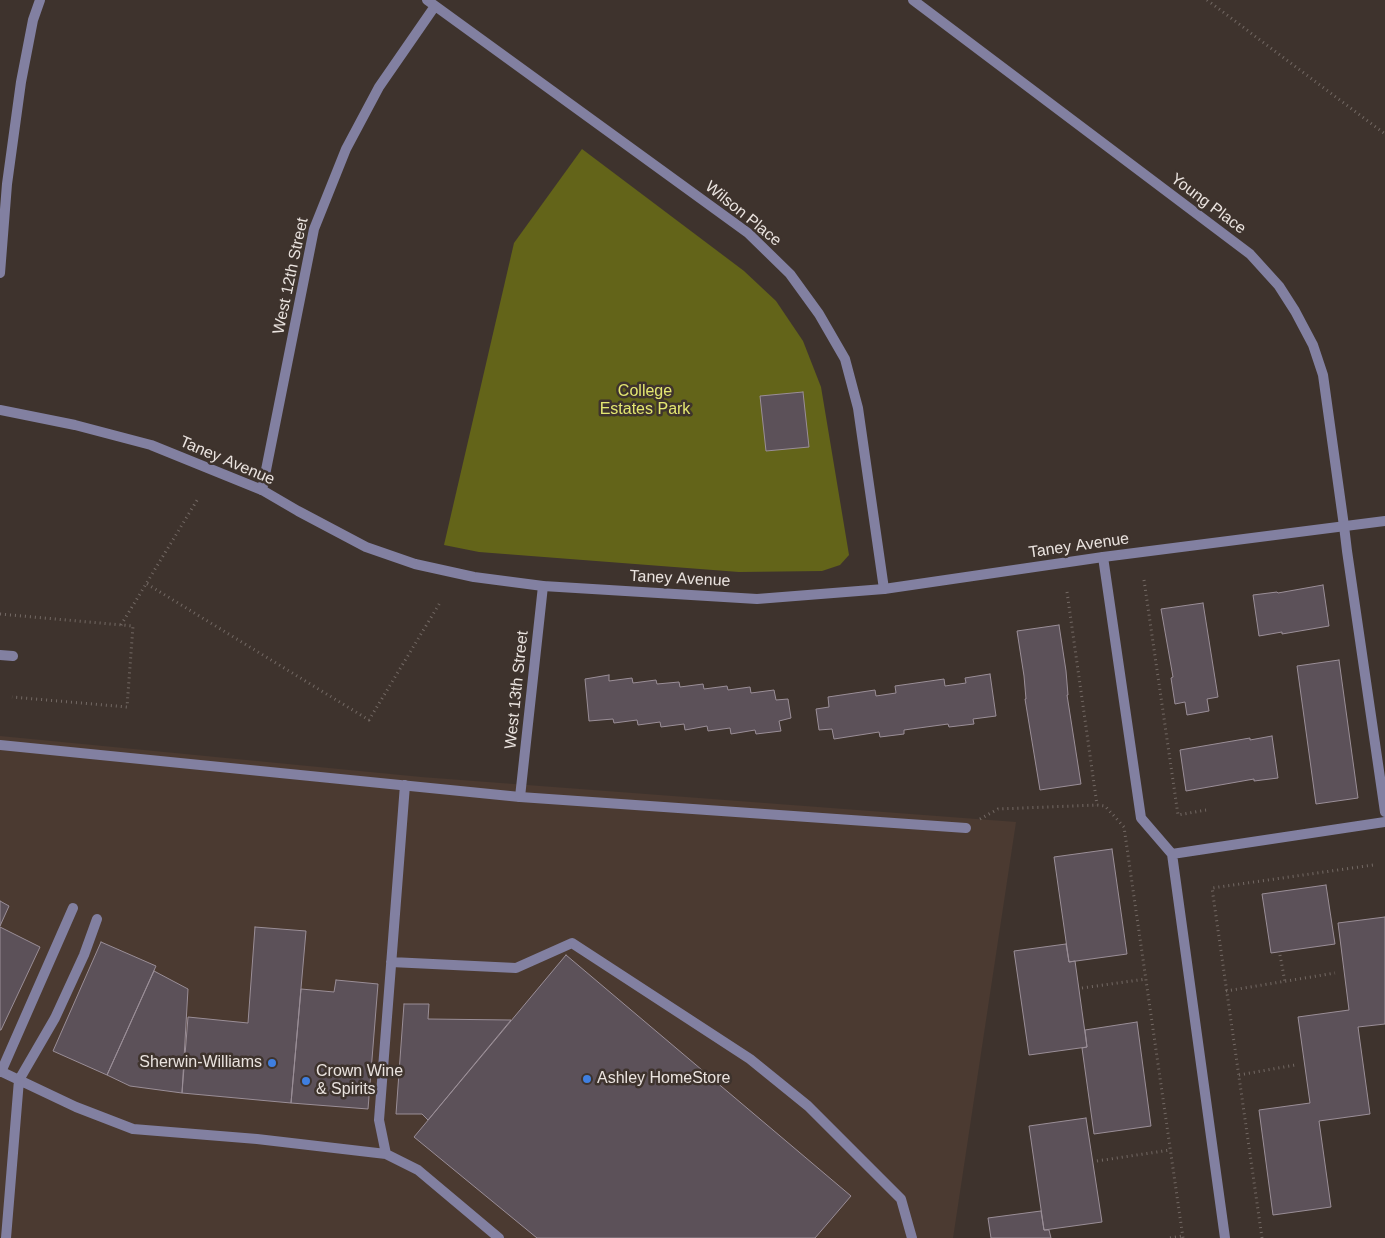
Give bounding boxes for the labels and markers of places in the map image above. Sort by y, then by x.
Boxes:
place label: Sherwin-Williams [139,1053,262,1073]
marker: Sherwin-Williams [266,1057,278,1069]
place label: Crown Wine & Spirits [316,1062,403,1100]
place label: Ashley HomeStore [597,1069,730,1089]
marker: Ashley HomeStore [581,1073,593,1085]
marker: Crown Wine & Spirits [300,1075,312,1087]

